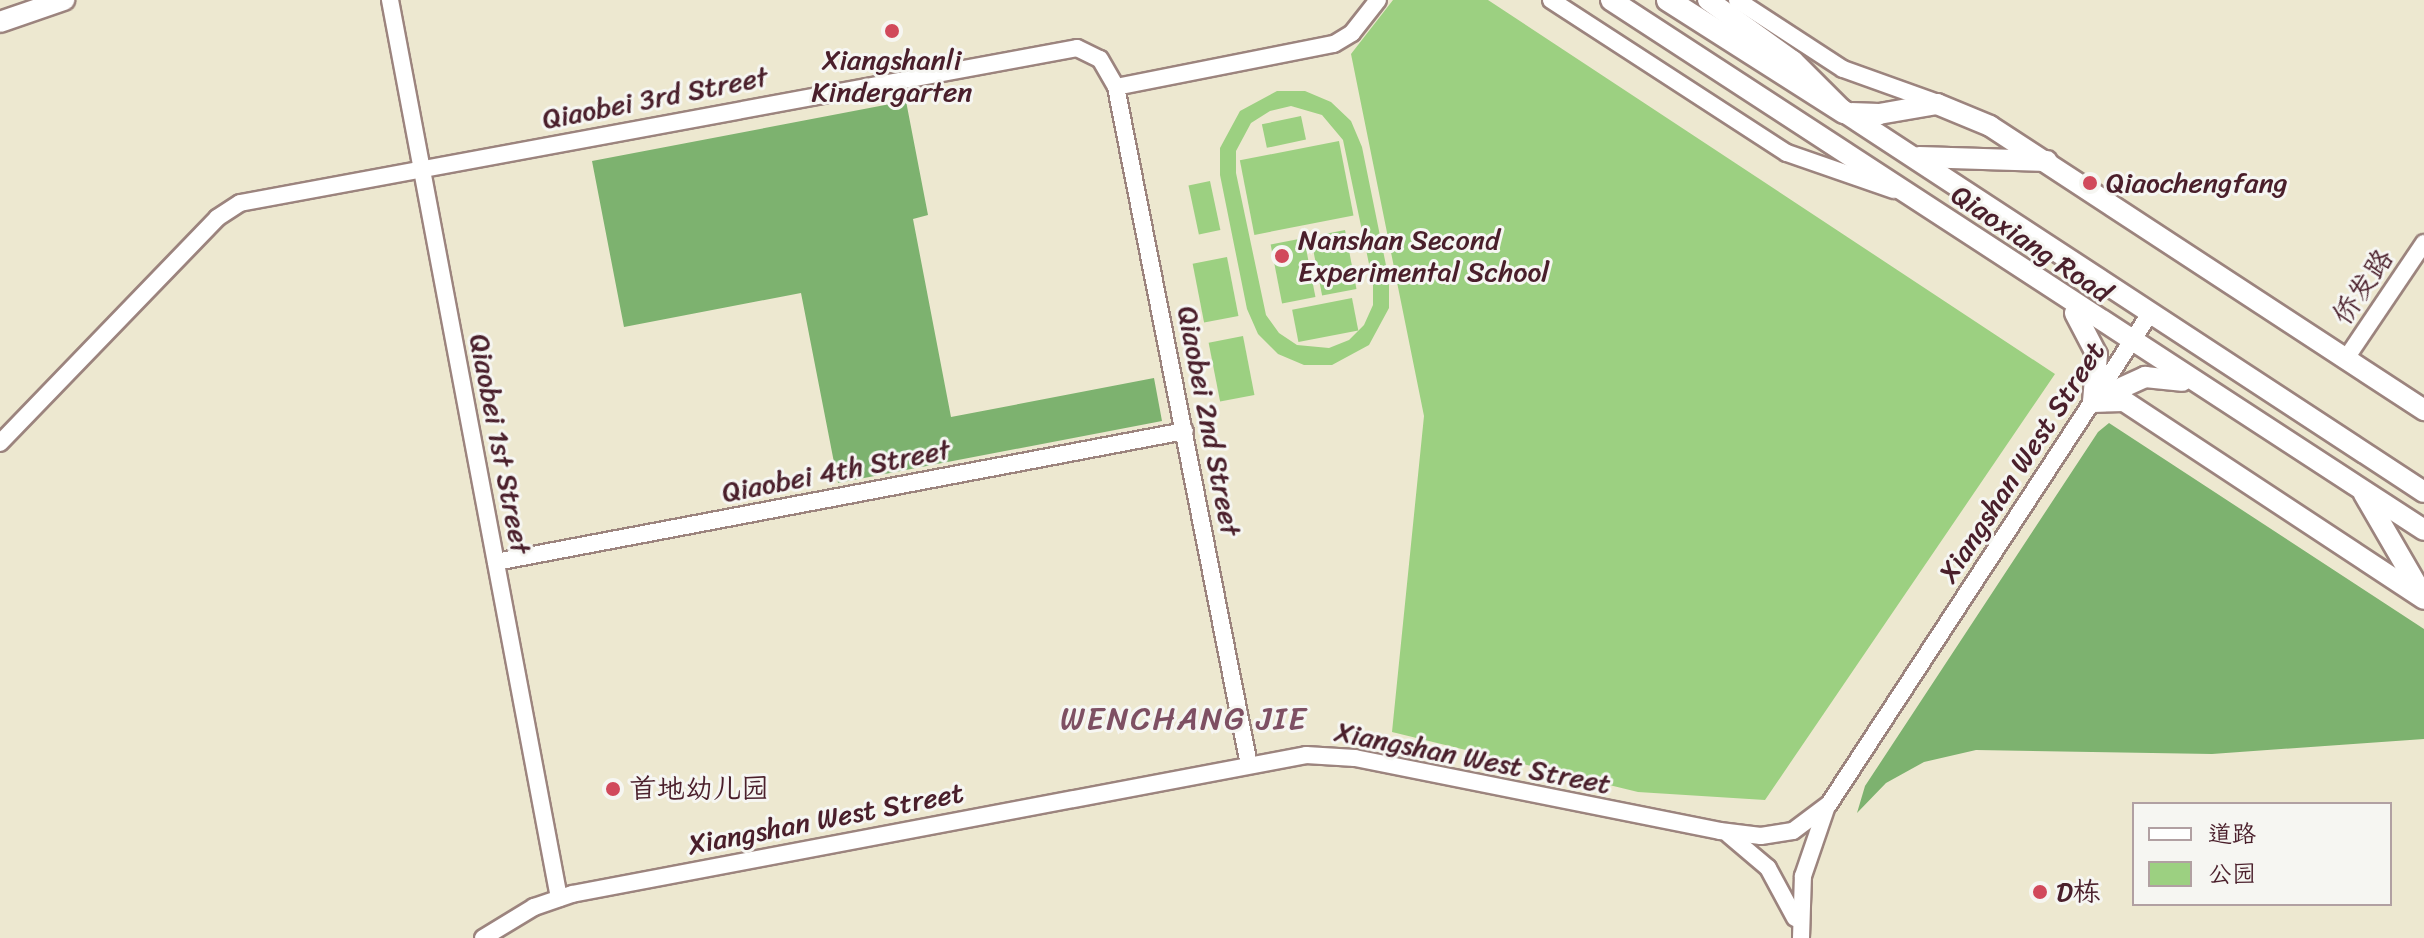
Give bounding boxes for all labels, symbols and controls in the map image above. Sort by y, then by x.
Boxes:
marker: Xiangshanli Kindergarten [883,22,901,40]
place label: Xiangshanli Kindergarten [812,43,972,109]
street label: Qiaobei 3rd Street [539,60,771,136]
place label: Qiaochengfang [2106,166,2288,200]
marker: Qiaochengfang [2081,174,2099,192]
street label: Qiaoxiang Road [1944,178,2118,310]
place label: Nanshan Second Experimental School [1298,223,1550,289]
street label: 侨发路 [2326,243,2400,331]
marker: Nanshan Second Experimental School [1273,247,1291,265]
street label: Qiaobei 2nd Street [1170,303,1248,539]
street label: Qiaobei 1st Street [462,331,538,557]
street label: Xiangshan West Street [1932,335,2112,589]
street label: Qiaobei 4th Street [719,432,953,510]
district label: WENCHANG JIE [1060,700,1308,738]
street label: Xiangshan West Street [1332,715,1614,801]
place label: 首地幼儿园 [629,772,769,806]
street label: Xiangshan West Street [685,776,967,862]
marker: 首地幼儿园 [604,780,622,798]
legend [2132,802,2392,906]
text: 道路 [2208,813,2256,855]
text: 公园 [2208,853,2256,895]
place label: D栋 [2056,875,2101,909]
marker: D栋 [2031,883,2049,901]

